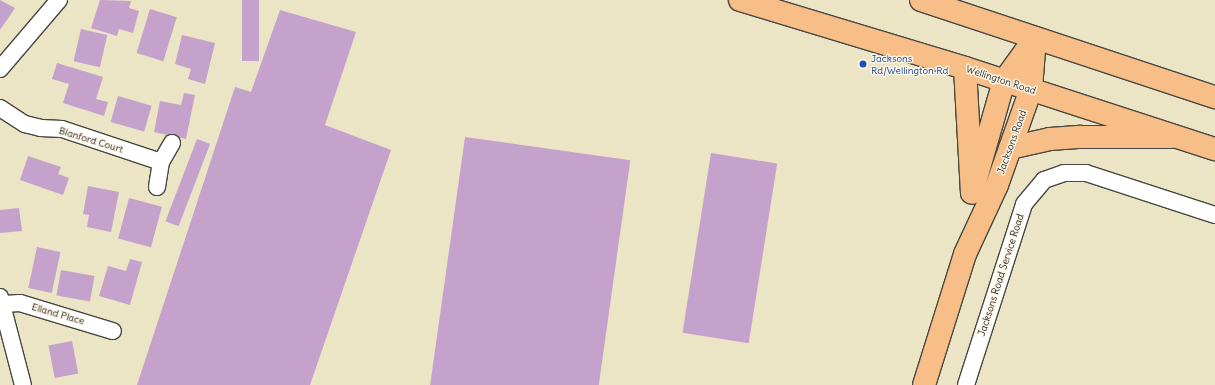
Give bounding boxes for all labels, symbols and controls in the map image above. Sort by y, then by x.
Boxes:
place label: Jacksons Rd/Wellington Rd [871,52,948,76]
marker: Jacksons Rd/Wellington Rd [858,59,868,69]
street label: Wellington Road [965,63,1037,97]
street label: Jacksons Road [995,108,1029,176]
street label: Blanford Court [57,125,125,155]
street label: Jacksons Road Service Road [976,212,1026,338]
street label: Elland Place [30,301,86,327]

